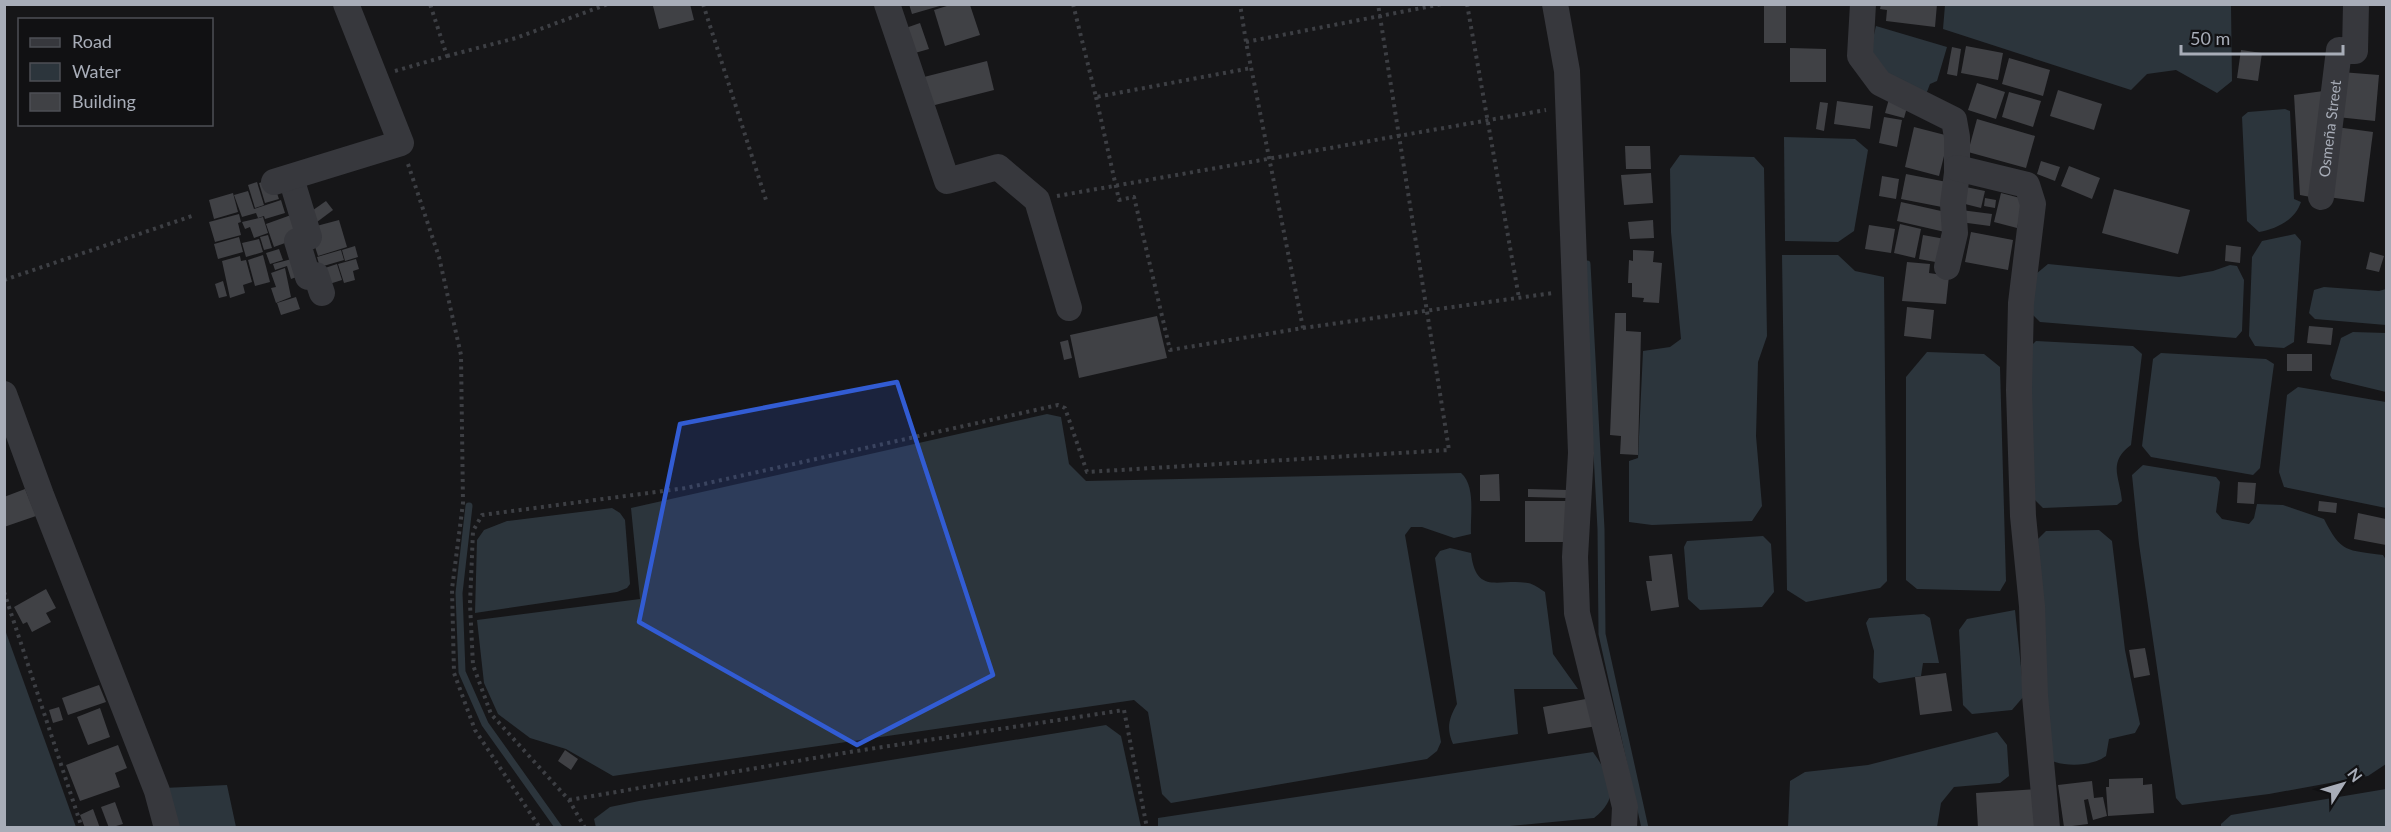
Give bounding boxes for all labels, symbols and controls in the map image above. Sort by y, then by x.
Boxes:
legend [18,18,213,126]
scale bar [2181,18,2343,56]
text: 50 m [2190,27,2230,49]
text: Road [72,30,112,52]
text: Water [72,60,121,82]
street label: Osmeña Street [2315,78,2344,178]
text: Building [72,90,136,112]
north arrow [2313,754,2373,814]
text: N [2344,764,2367,785]

